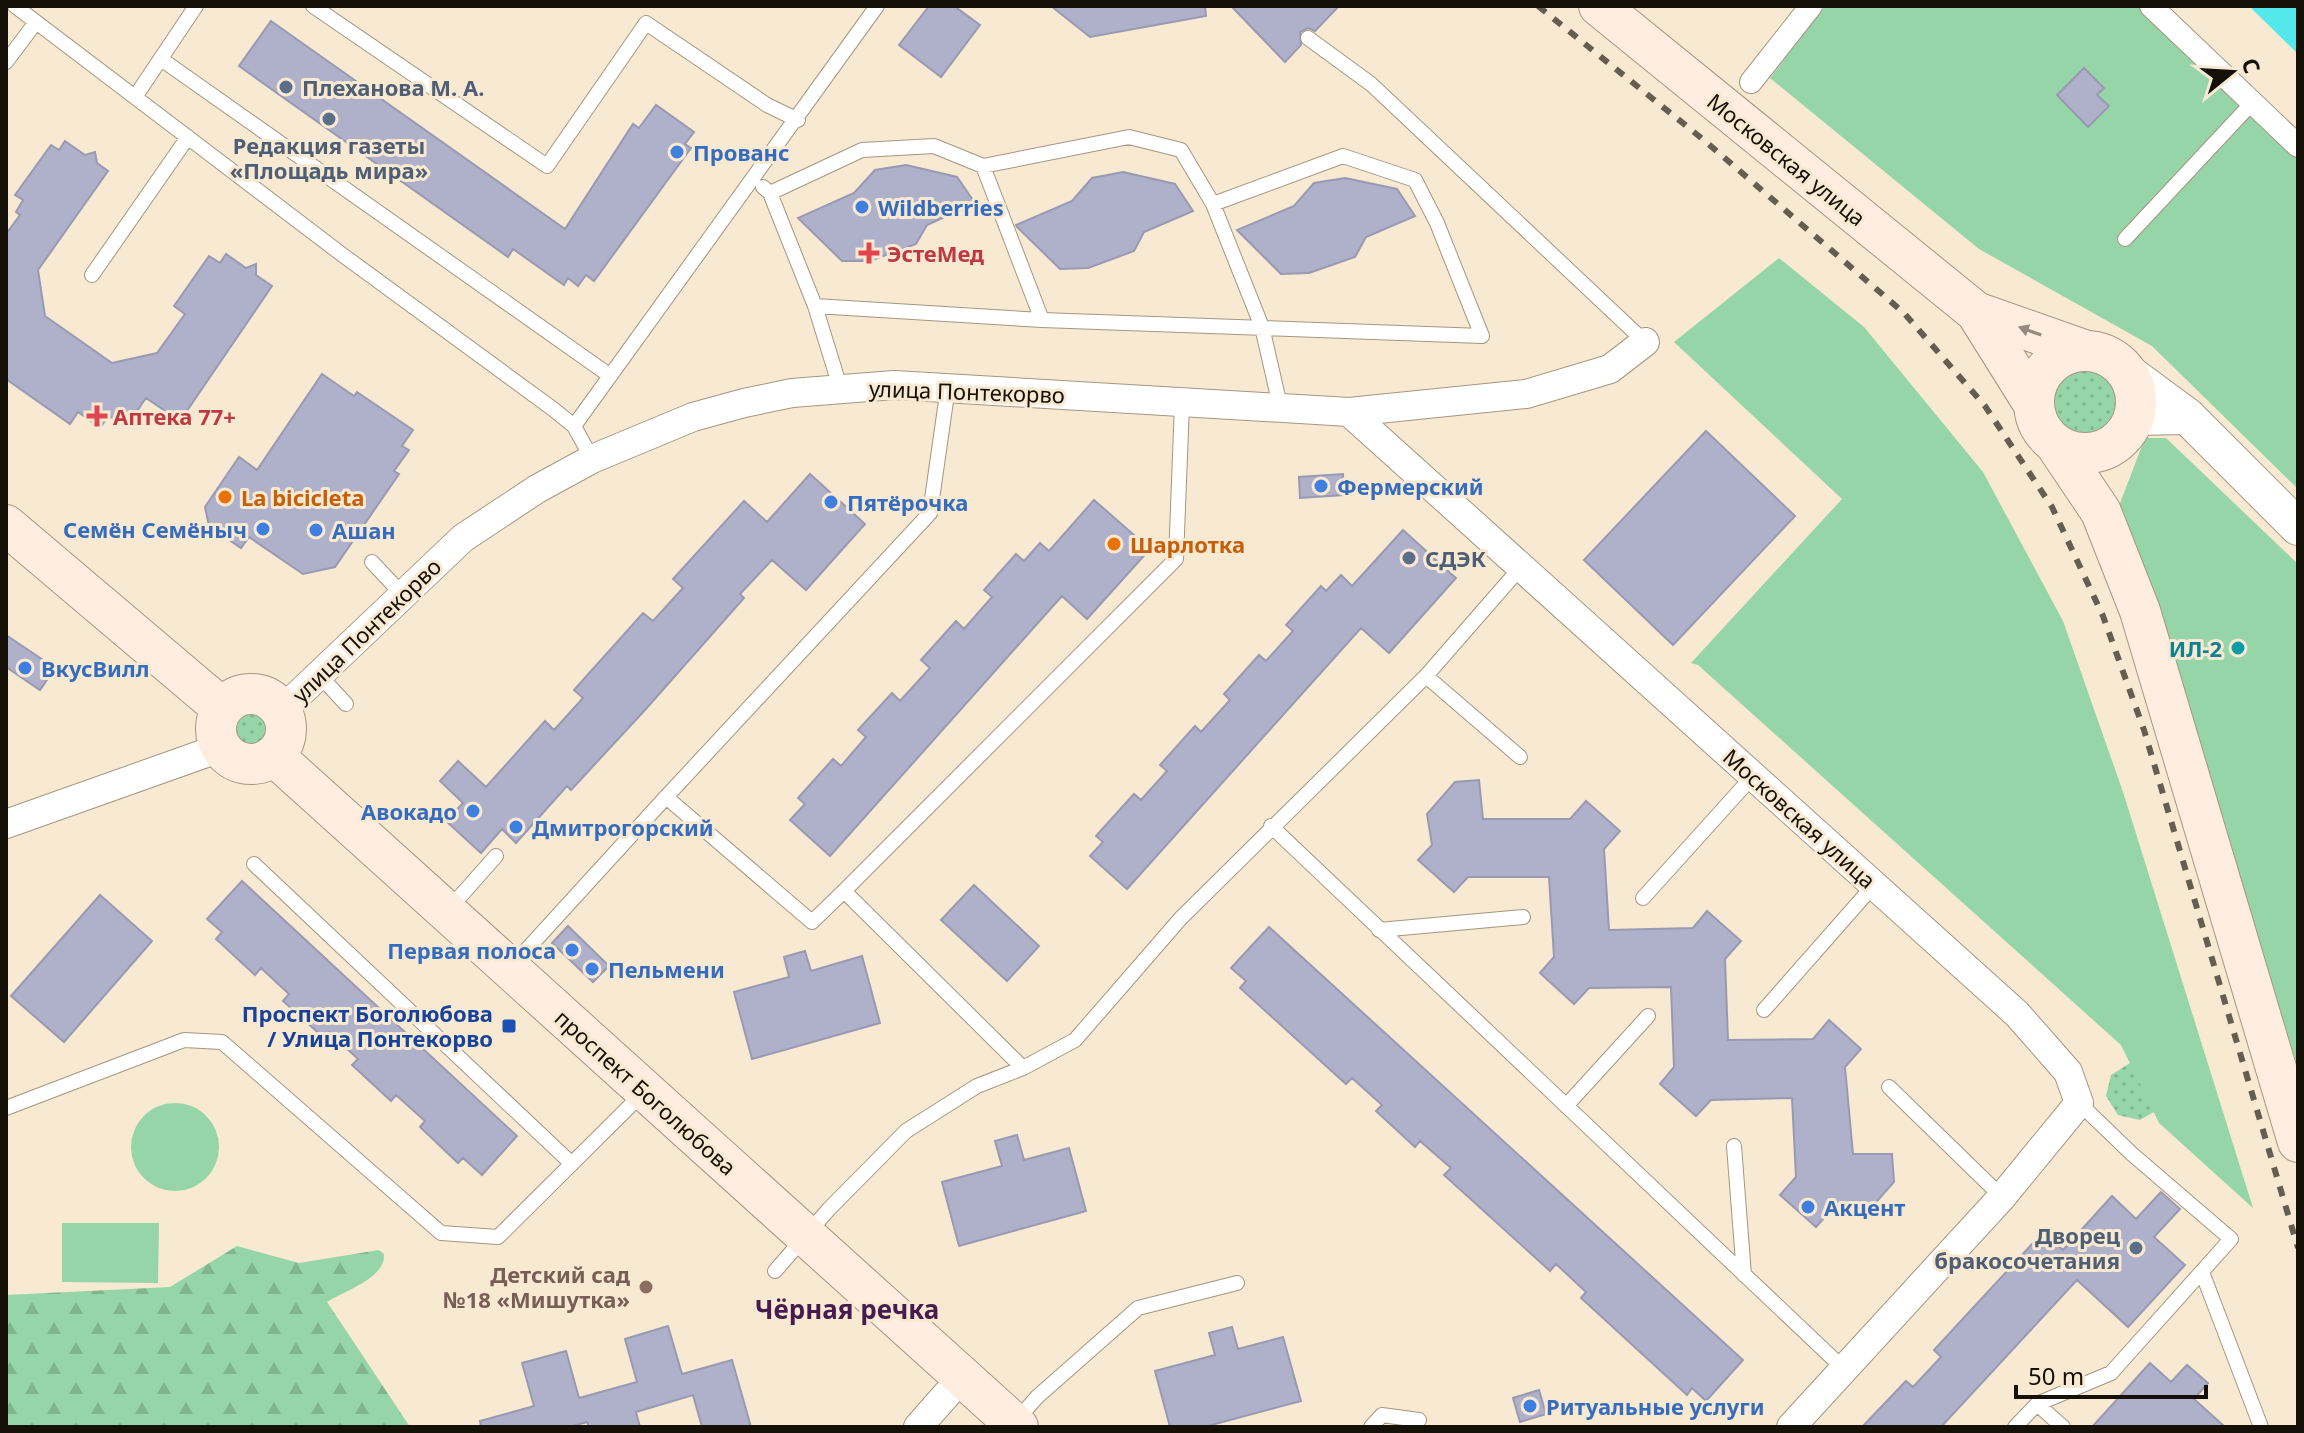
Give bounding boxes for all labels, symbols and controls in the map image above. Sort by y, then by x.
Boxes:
north arrow [2192,32,2272,112]
text: С [2236,54,2268,77]
place label: Плеханова М. А. [302,72,484,102]
marker: Плеханова М. А. [277,78,295,96]
street label: Московская улица [1702,86,1872,232]
marker: Редакция газеты «Площадь мира» [320,110,338,128]
place label: Редакция газеты «Площадь мира» [230,130,428,185]
place label: Прованс [693,137,790,167]
marker: Прованс [668,143,686,161]
place label: Wildberries [878,192,1004,222]
marker: Wildberries [853,198,871,216]
place label: ЭстеМед [887,238,984,268]
marker: ЭстеМед [858,242,880,264]
one-way arrow [2017,324,2041,337]
street label: улица Понтекорво [868,373,1066,409]
place label: Аптека 77+ [113,401,236,431]
marker: Аптека 77+ [88,407,106,425]
place label: Фермерский [1337,471,1484,501]
marker: Фермерский [1312,477,1330,495]
place label: La bicicleta [241,482,364,512]
place label: Пятёрочка [847,487,968,517]
marker: La bicicleta [216,488,234,506]
marker: Пятёрочка [822,493,840,511]
place label: Семён Семёныч [63,514,247,544]
place label: Ашан [332,515,396,545]
marker: Семён Семёныч [254,520,272,538]
marker: Ашан [307,521,325,539]
place label: Шарлотка [1130,529,1245,559]
marker: Шарлотка [1105,535,1123,553]
place label: СДЭК [1425,543,1487,573]
marker: СДЭК [1400,549,1418,567]
street label: улица Понтекорво [285,551,447,709]
place label: ИЛ-2 [2169,633,2222,663]
marker: ИЛ-2 [2229,639,2247,657]
place label: ВкусВилл [41,653,149,683]
marker: ВкусВилл [16,659,34,677]
street label: Московская улица [1717,741,1883,895]
place label: Авокадо [361,796,457,826]
marker: Авокадо [464,802,482,820]
place label: Дмитрогорский [532,812,714,842]
marker: Дмитрогорский [507,818,525,836]
place label: Первая полоса [387,935,556,965]
marker: Первая полоса [563,941,581,959]
place label: Пельмени [608,954,725,984]
marker: Пельмени [583,960,601,978]
place label: Проспект Боголюбова / Улица Понтекорво [242,998,493,1053]
street label: проспект Боголюбова [549,1003,743,1181]
marker: Проспект Боголюбова / Улица Понтекорво [500,1017,518,1035]
place label: Акцент [1824,1192,1905,1222]
marker: Акцент [1799,1198,1817,1216]
place label: Дворец бракосочетания [1934,1220,2121,1275]
marker: Дворец бракосочетания [2127,1239,2145,1257]
place label: Детский сад №18 «Мишутка» [443,1259,630,1314]
marker: Детский сад №18 «Мишутка» [637,1278,655,1296]
district label: Чёрная речка [755,1291,939,1327]
scale bar [2016,1349,2206,1399]
text: 50 m [2028,1359,2084,1392]
place label: Ритуальные услуги [1546,1391,1765,1421]
marker: Ритуальные услуги [1521,1397,1539,1415]

